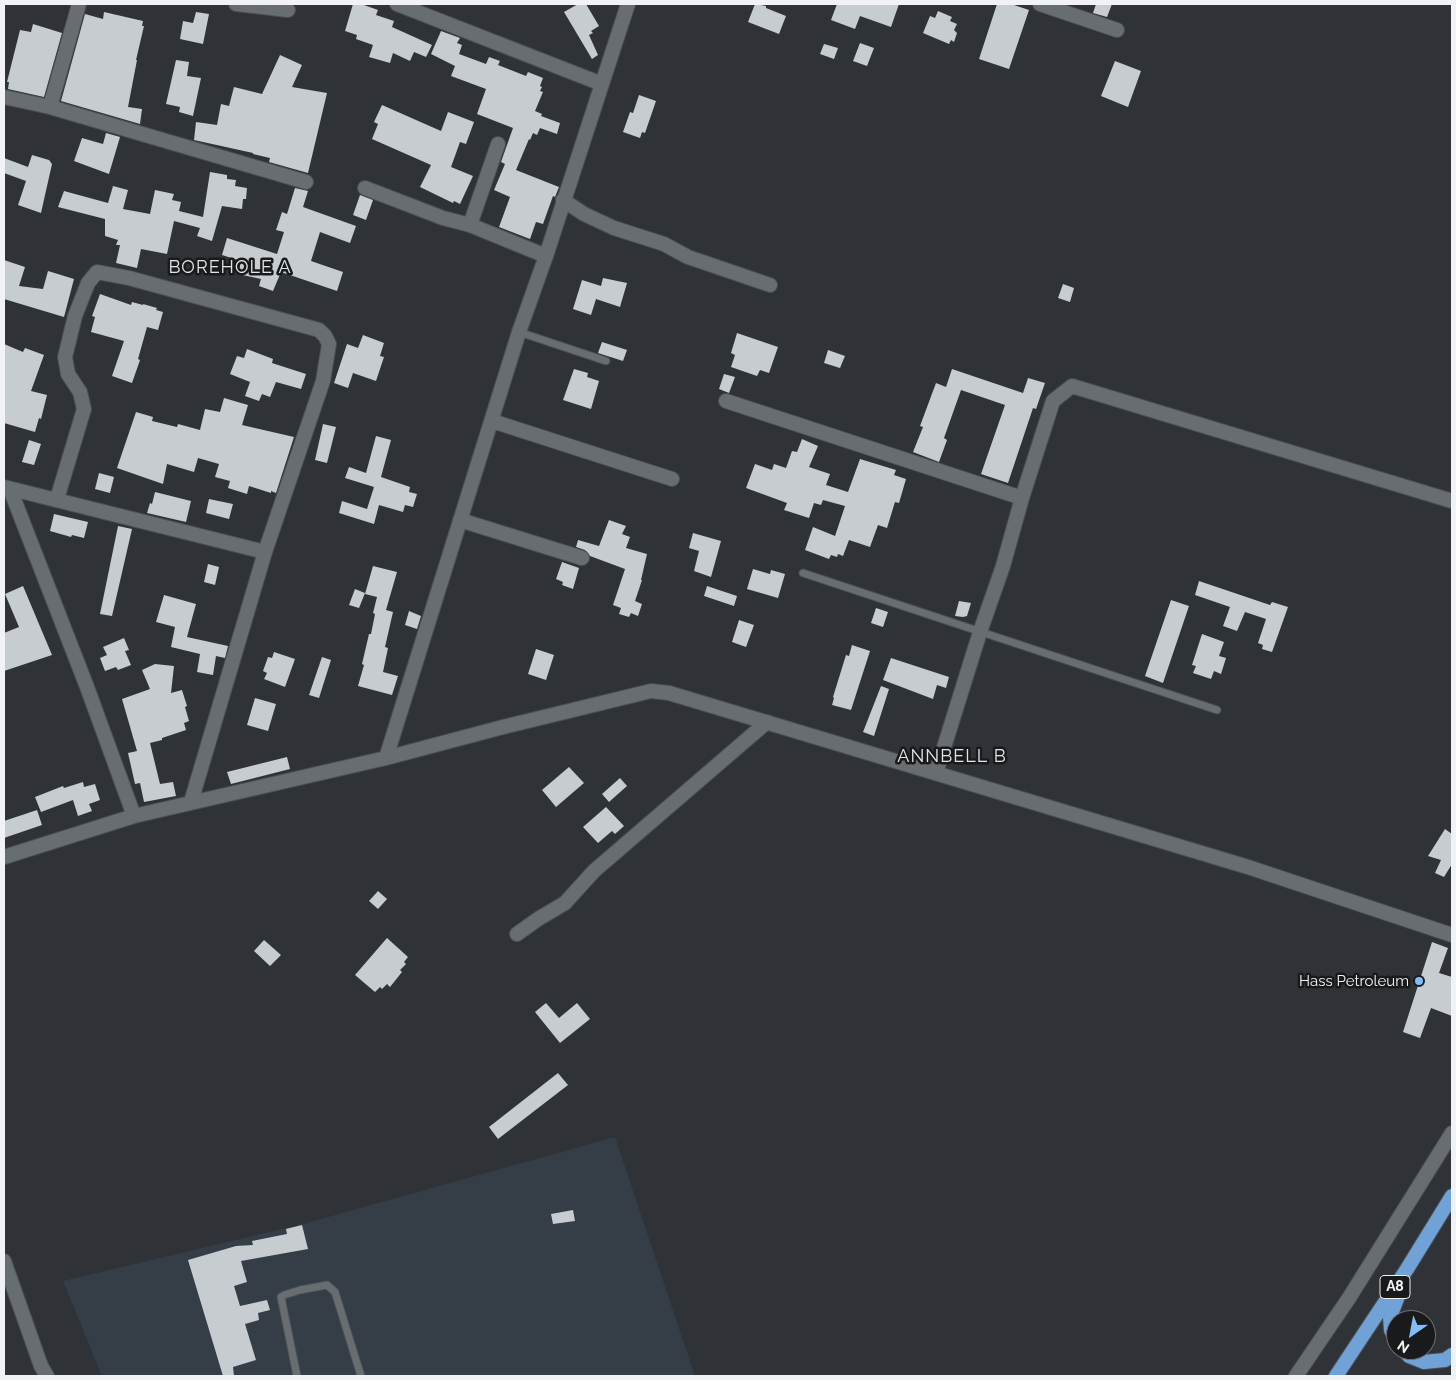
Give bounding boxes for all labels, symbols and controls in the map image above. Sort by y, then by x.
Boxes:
district label: BOREHOLE A [167,257,293,279]
district label: ANNBELL B [896,746,1008,768]
place label: Hass Petroleum [1299,972,1409,990]
marker: Hass Petroleum [1413,975,1425,987]
road number: A8 [1380,1275,1410,1298]
north arrow [1386,1310,1436,1360]
text: N [1395,1337,1412,1356]

